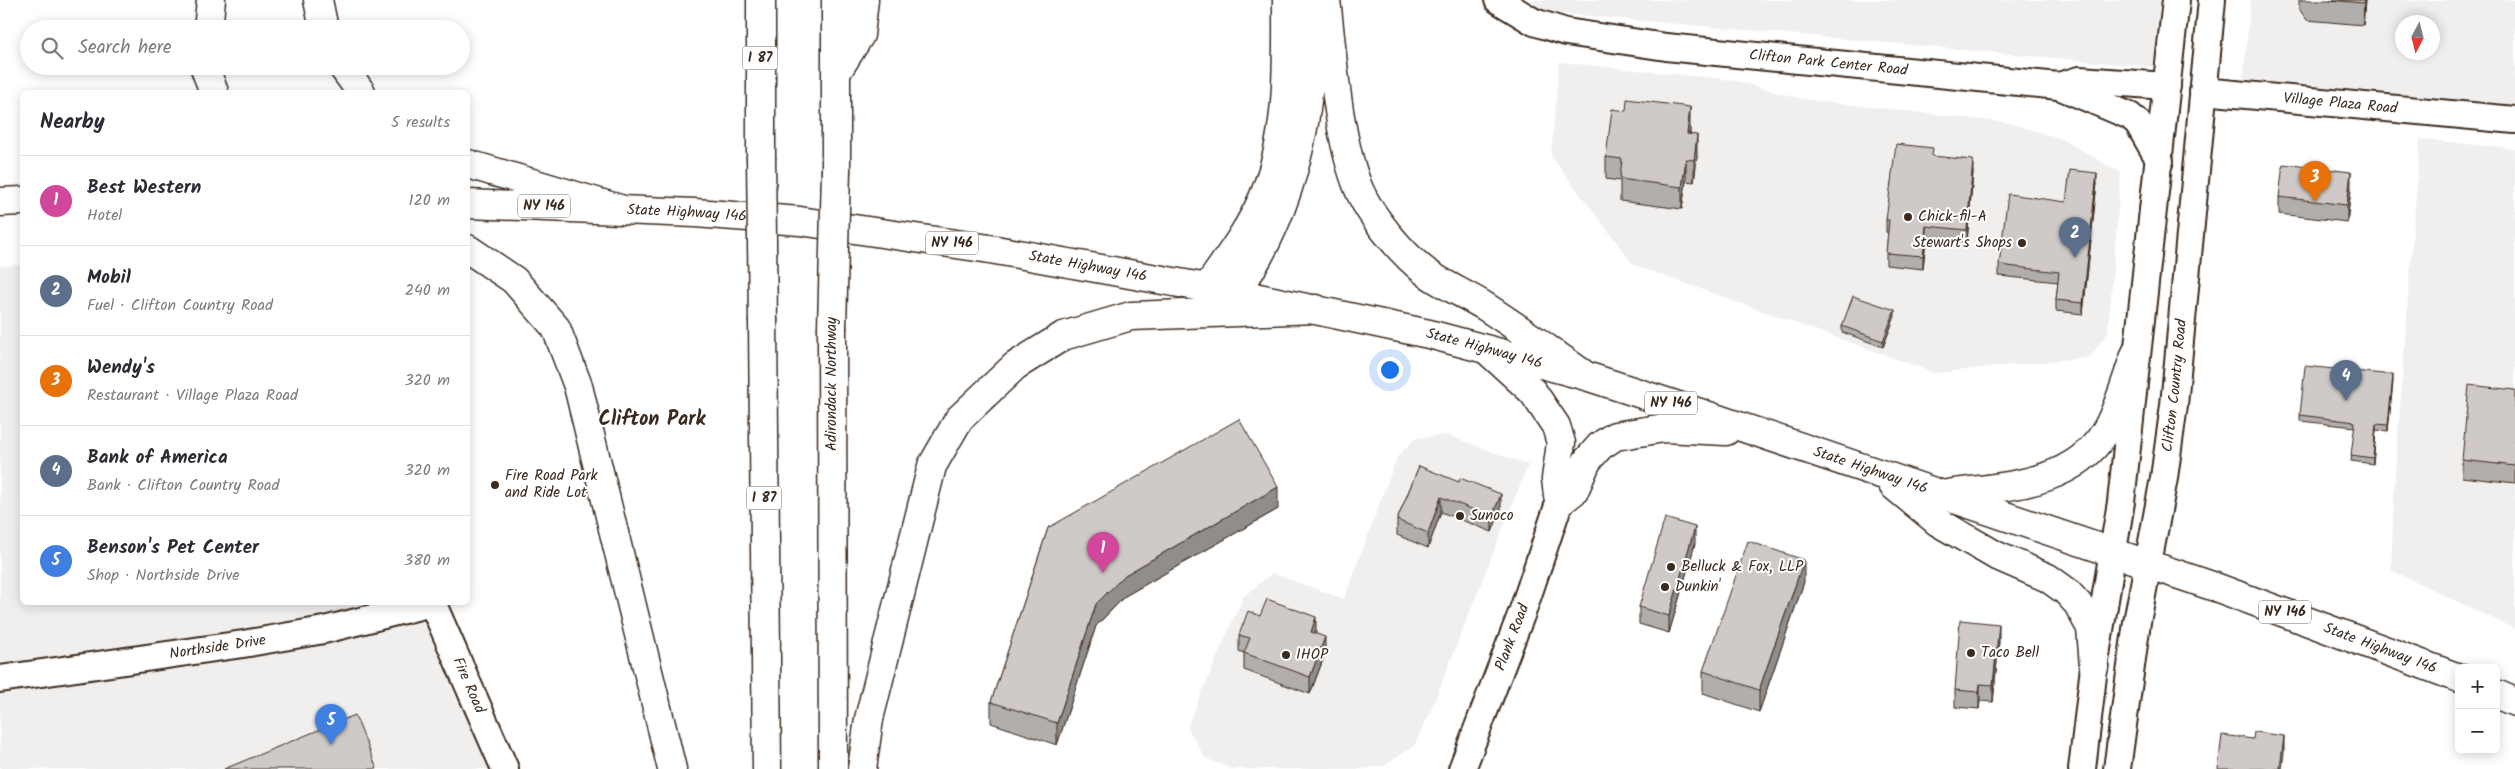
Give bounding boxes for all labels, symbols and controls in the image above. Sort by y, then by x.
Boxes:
north arrow [2395,15,2440,60]
search box [20,20,470,75]
text: Search here [78,33,172,63]
icon: search [38,34,66,62]
street label: Clifton Park Center Road [1748,43,1909,83]
road number: I 87 [742,46,778,70]
street label: Village Plaza Road [2282,87,2399,121]
text: Nearby [40,106,105,139]
text: 5 results [391,110,450,135]
pin: 3 [2299,161,2331,202]
text: Best Western [87,173,201,203]
text: 1 [54,188,58,213]
text: 120 m [409,188,450,213]
road number: NY 146 [518,195,570,218]
street label: State Highway 146 [627,198,747,229]
text: Hotel [87,203,122,228]
place label: Chick-fil-A [1918,205,1987,229]
marker: Chick-fil-A [1902,211,1914,223]
pin: 2 [2059,217,2091,258]
place label: Stewart's Shops [1913,231,2013,255]
road number: NY 146 [926,232,978,254]
marker: Stewart's Shops [2016,237,2028,249]
street label: State Highway 146 [1027,244,1149,289]
text: Mobil [87,263,131,293]
text: 2 [51,278,61,303]
text: 240 m [405,278,450,303]
text: Fuel · Clifton Country Road [87,293,273,318]
street label: Adirondack Northway [820,316,844,451]
street label: Clifton Country Road [2156,318,2194,453]
street label: State Highway 146 [1423,322,1545,376]
text: Wendy's [87,353,155,383]
your location [1377,357,1403,383]
pin: 4 [2330,360,2362,401]
text: 3 [52,368,60,393]
text: 320 m [404,368,450,393]
text: Restaurant · Village Plaza Road [87,383,298,408]
road number: NY 146 [1645,392,1697,414]
district label: Clifton Park [599,404,707,436]
street label: State Highway 146 [1810,440,1931,501]
text: Bank of America [87,443,228,473]
text: 4 [52,458,60,483]
text: 320 m [404,458,450,483]
place label: Fire Road Park and Ride Lot [505,464,598,505]
text: Bank · Clifton Country Road [87,473,280,498]
marker: Fire Road Park and Ride Lot [489,479,501,491]
road number: I 87 [746,486,782,509]
place label: Sunoco [1470,504,1514,528]
marker: Sunoco [1454,510,1466,522]
pin: 1 [1087,532,1119,573]
text: Benson's Pet Center [87,533,259,563]
text: 5 [52,548,60,573]
text: 380 m [404,548,450,573]
place label: Belluck & Fox, LLP [1681,555,1804,579]
marker: Belluck & Fox, LLP [1665,561,1677,573]
text: Shop · Northside Drive [87,563,239,588]
place label: Dunkin' [1675,575,1721,599]
marker: Dunkin' [1659,581,1671,593]
street label: Plank Road [1489,600,1536,674]
road number: NY 146 [2259,600,2311,624]
street label: State Highway 146 [2320,616,2440,681]
street label: Northside Drive [168,628,268,666]
place label: Taco Bell [1981,641,2040,665]
place label: IHOP [1296,643,1329,667]
marker: Taco Bell [1965,647,1977,659]
marker: IHOP [1280,649,1292,661]
street label: Fire Road [446,653,492,718]
map controls [2455,664,2500,754]
button: + [2455,664,2500,709]
pin: 5 [315,704,347,745]
button: − [2455,709,2500,754]

